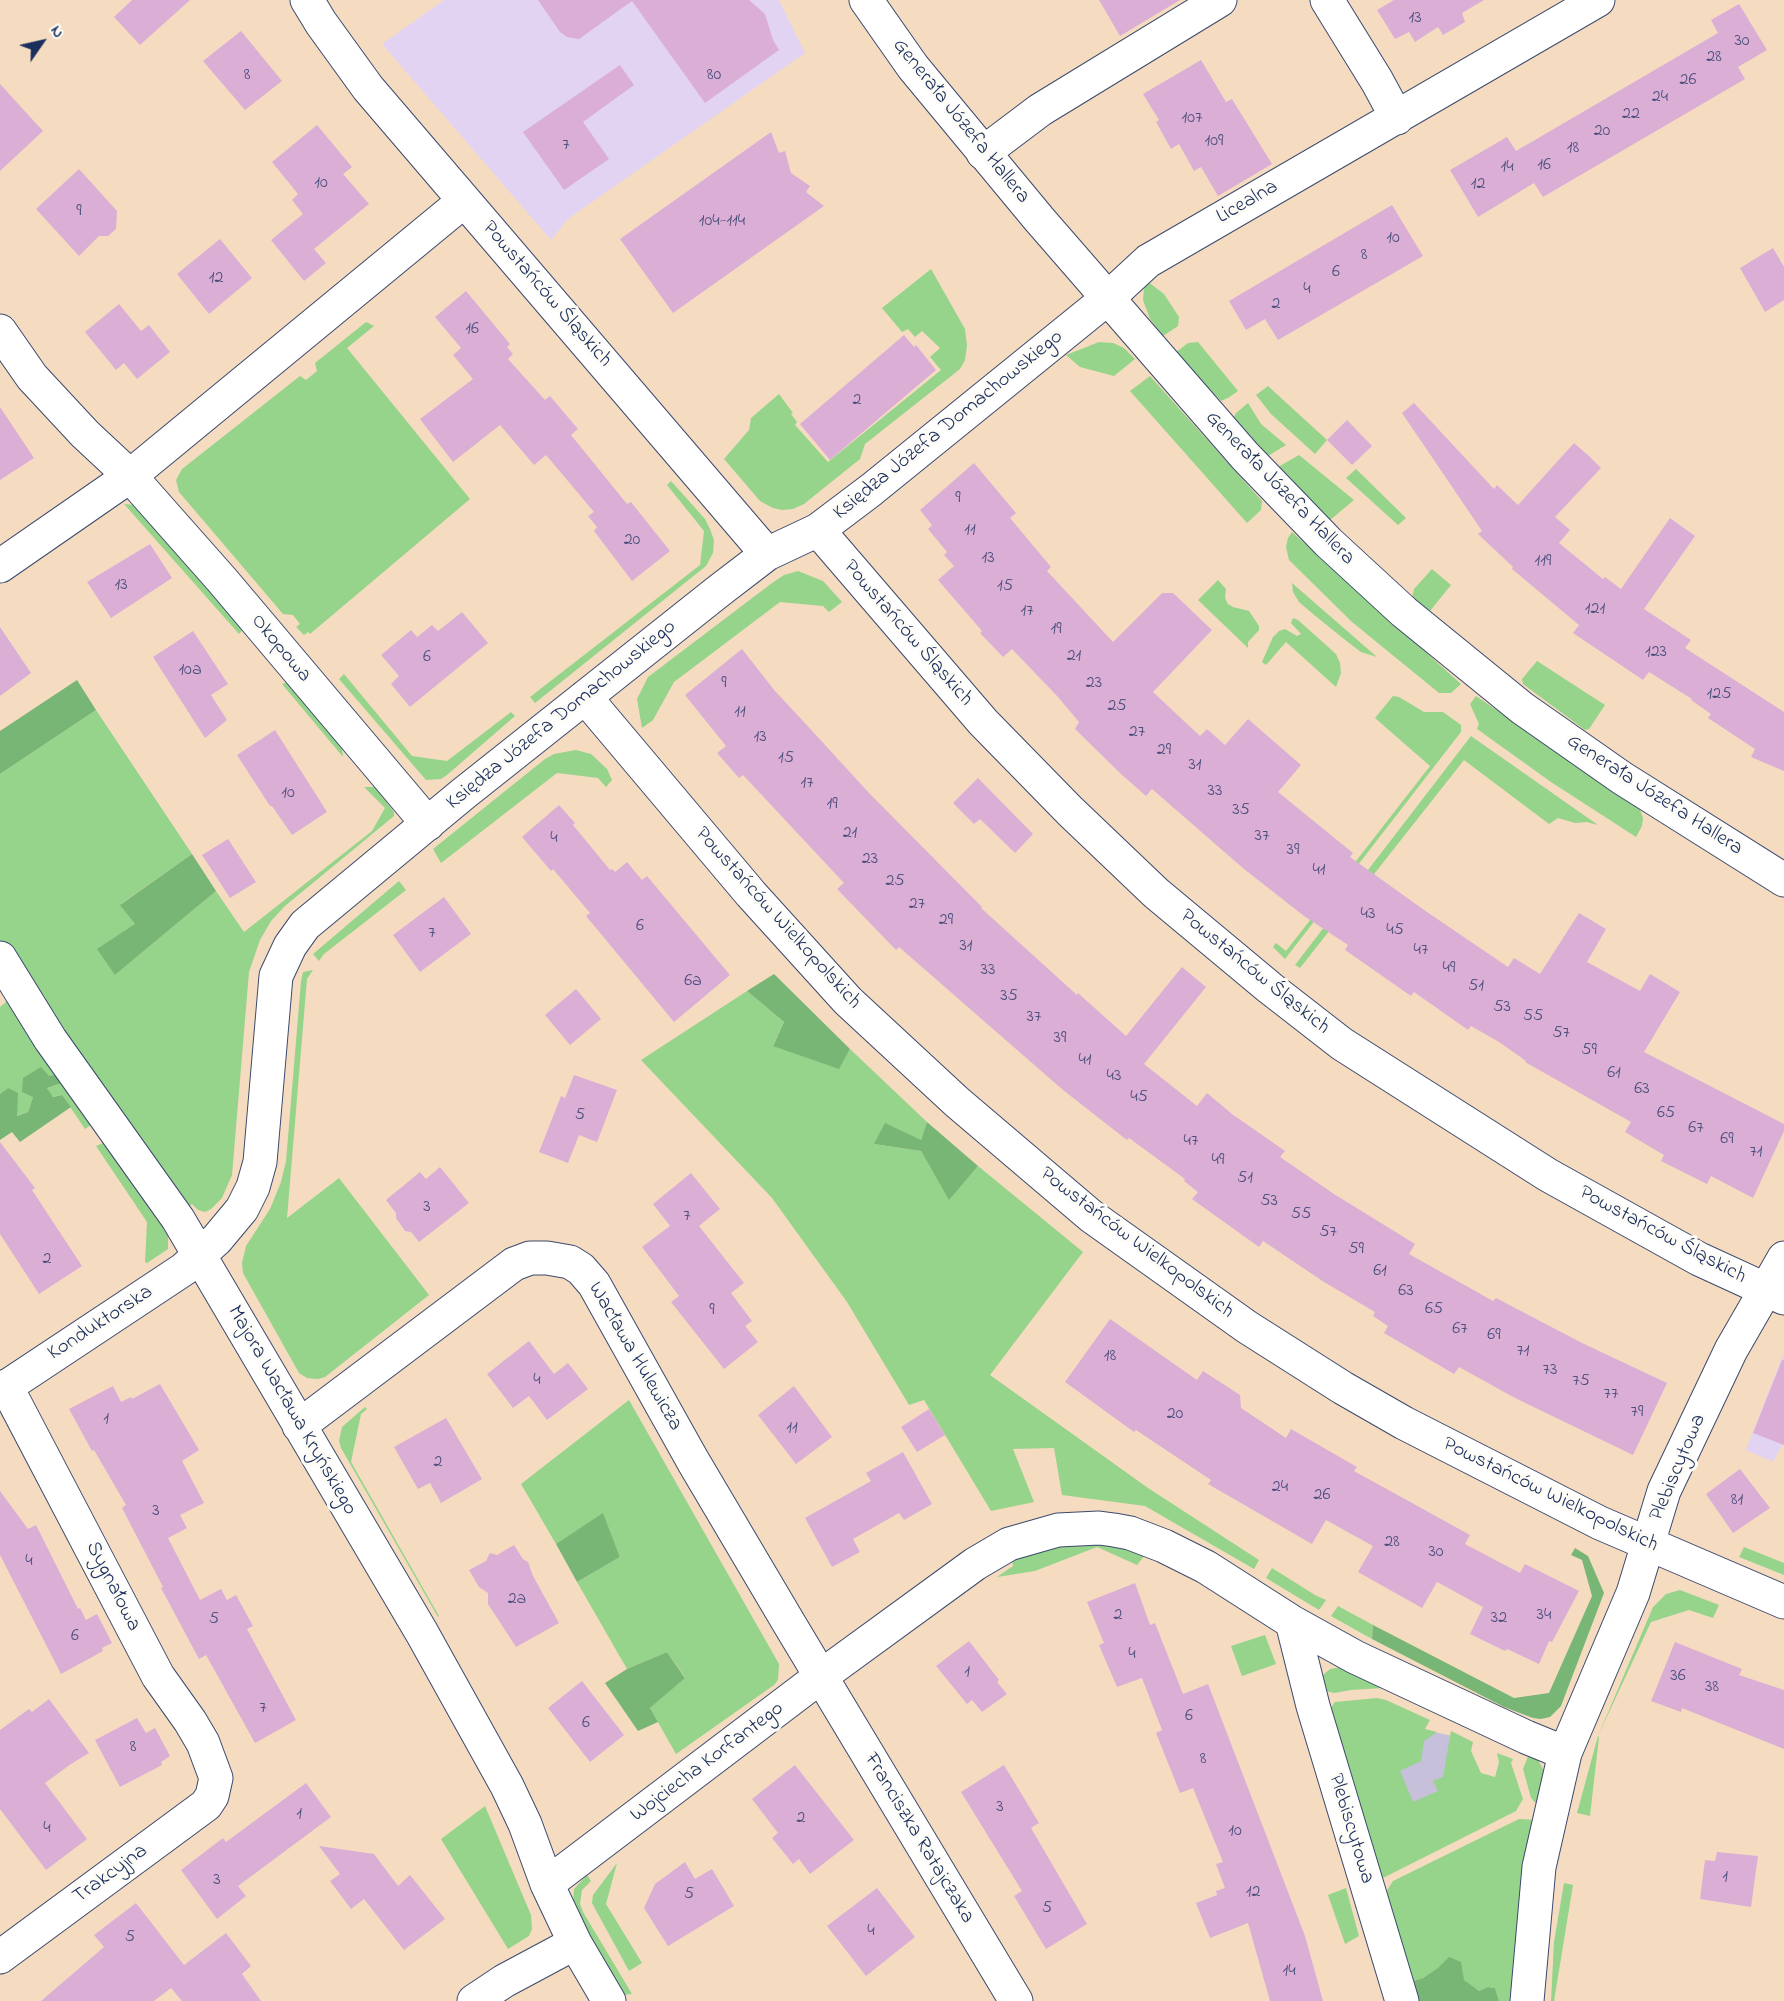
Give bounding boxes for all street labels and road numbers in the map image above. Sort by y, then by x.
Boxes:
street label: Generała Józefa Hallera [886,34,1034,210]
street label: Licealna [1213,175,1283,231]
street label: Powstańców Śląskich [476,217,616,373]
street label: Księdza Józefa Domachowskiego [829,325,1069,527]
street label: Generała Józefa Hallera [1199,406,1359,572]
street label: Powstańców Śląskich [837,556,977,712]
street label: Okopowa [244,610,316,688]
street label: Księdza Józefa Domachowskiego [442,615,682,817]
street label: Generała Józefa Hallera [1561,730,1747,862]
street label: Powstańców Wielkopolskich [688,823,866,1015]
street label: Powstańców Śląskich [1174,905,1334,1041]
street label: Powstańców Wielkopolskich [1034,1163,1238,1325]
street label: Powstańców Śląskich [1574,1181,1750,1291]
street label: Wacława Hulewicza [581,1278,687,1436]
street label: Konduktorska [44,1281,158,1367]
street label: Majora Wacława Kryńskiego [221,1302,361,1520]
street label: Plebiscytowa [1645,1411,1713,1525]
street label: Powstańców Wielkopolskich [1438,1433,1662,1559]
street label: Sygnałowa [79,1538,145,1636]
street label: Wojciecha Korfantego [626,1697,790,1829]
street label: Franciszka Ratajczaka [857,1749,979,1929]
street label: Plebiscytowa [1321,1771,1379,1887]
street label: Trakcyjna [69,1840,153,1910]

